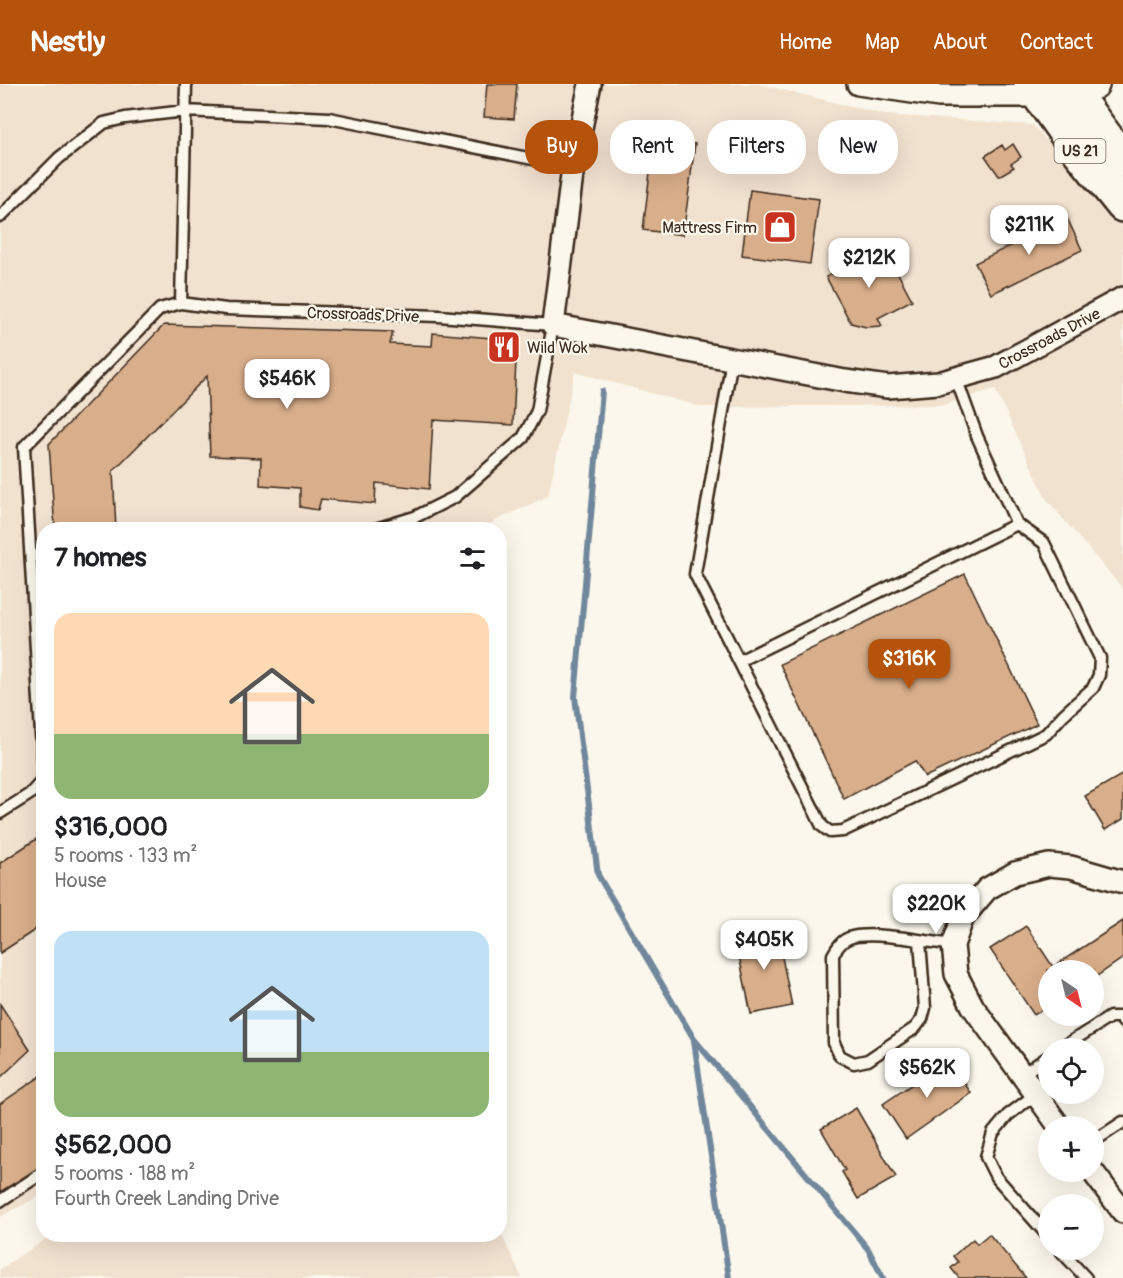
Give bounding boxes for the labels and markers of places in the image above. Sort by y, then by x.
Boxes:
pin: $211K [987,205,1071,256]
shop icon: Mattress Firm [762,209,798,245]
place label: Mattress Firm [662,218,757,238]
pin: $212K [827,238,911,289]
restaurant icon: Wild Wok [486,329,522,365]
place label: Wild Wok [527,338,588,358]
pin: $546K [245,359,329,410]
pin: $316K [867,639,951,690]
pin: $220K [894,884,978,935]
pin: $405K [722,920,806,971]
pin: $562K [885,1048,969,1099]

